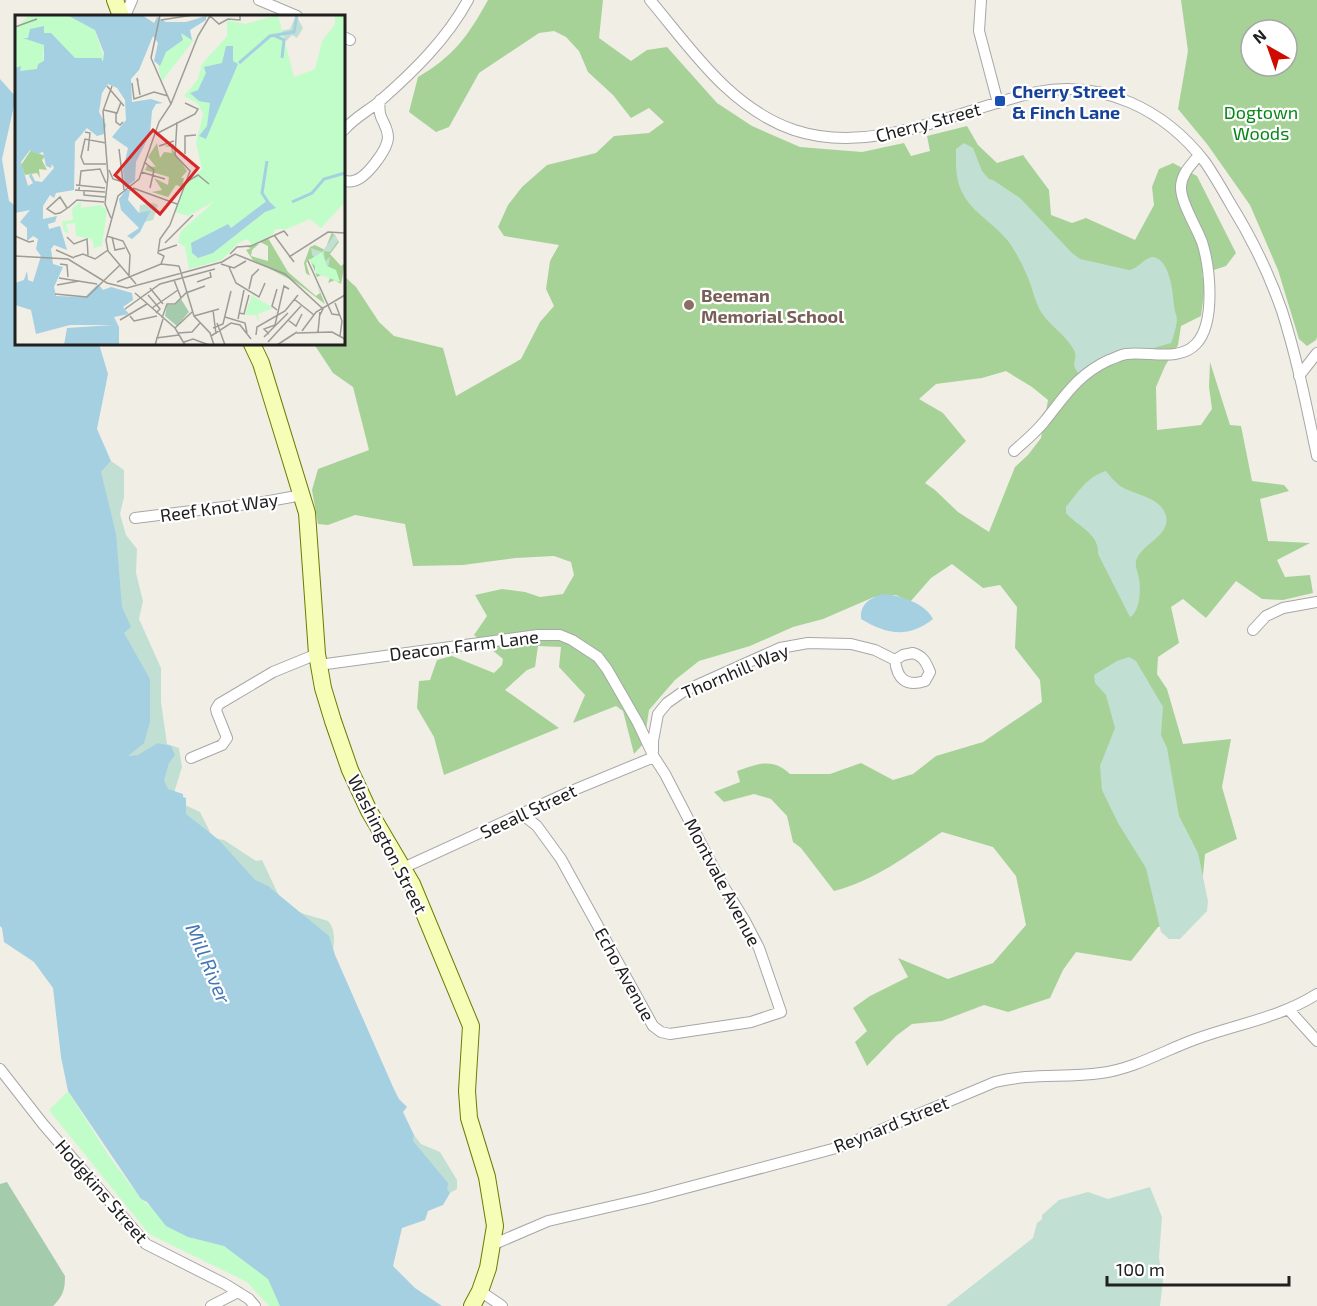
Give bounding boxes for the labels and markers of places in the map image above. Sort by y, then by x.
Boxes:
place label: Cherry Street & Finch Lane [1012,80,1126,123]
marker: Cherry Street & Finch Lane [993,94,1007,108]
place label: Beeman Memorial School [701,284,844,327]
marker: Beeman Memorial School [682,298,696,312]

